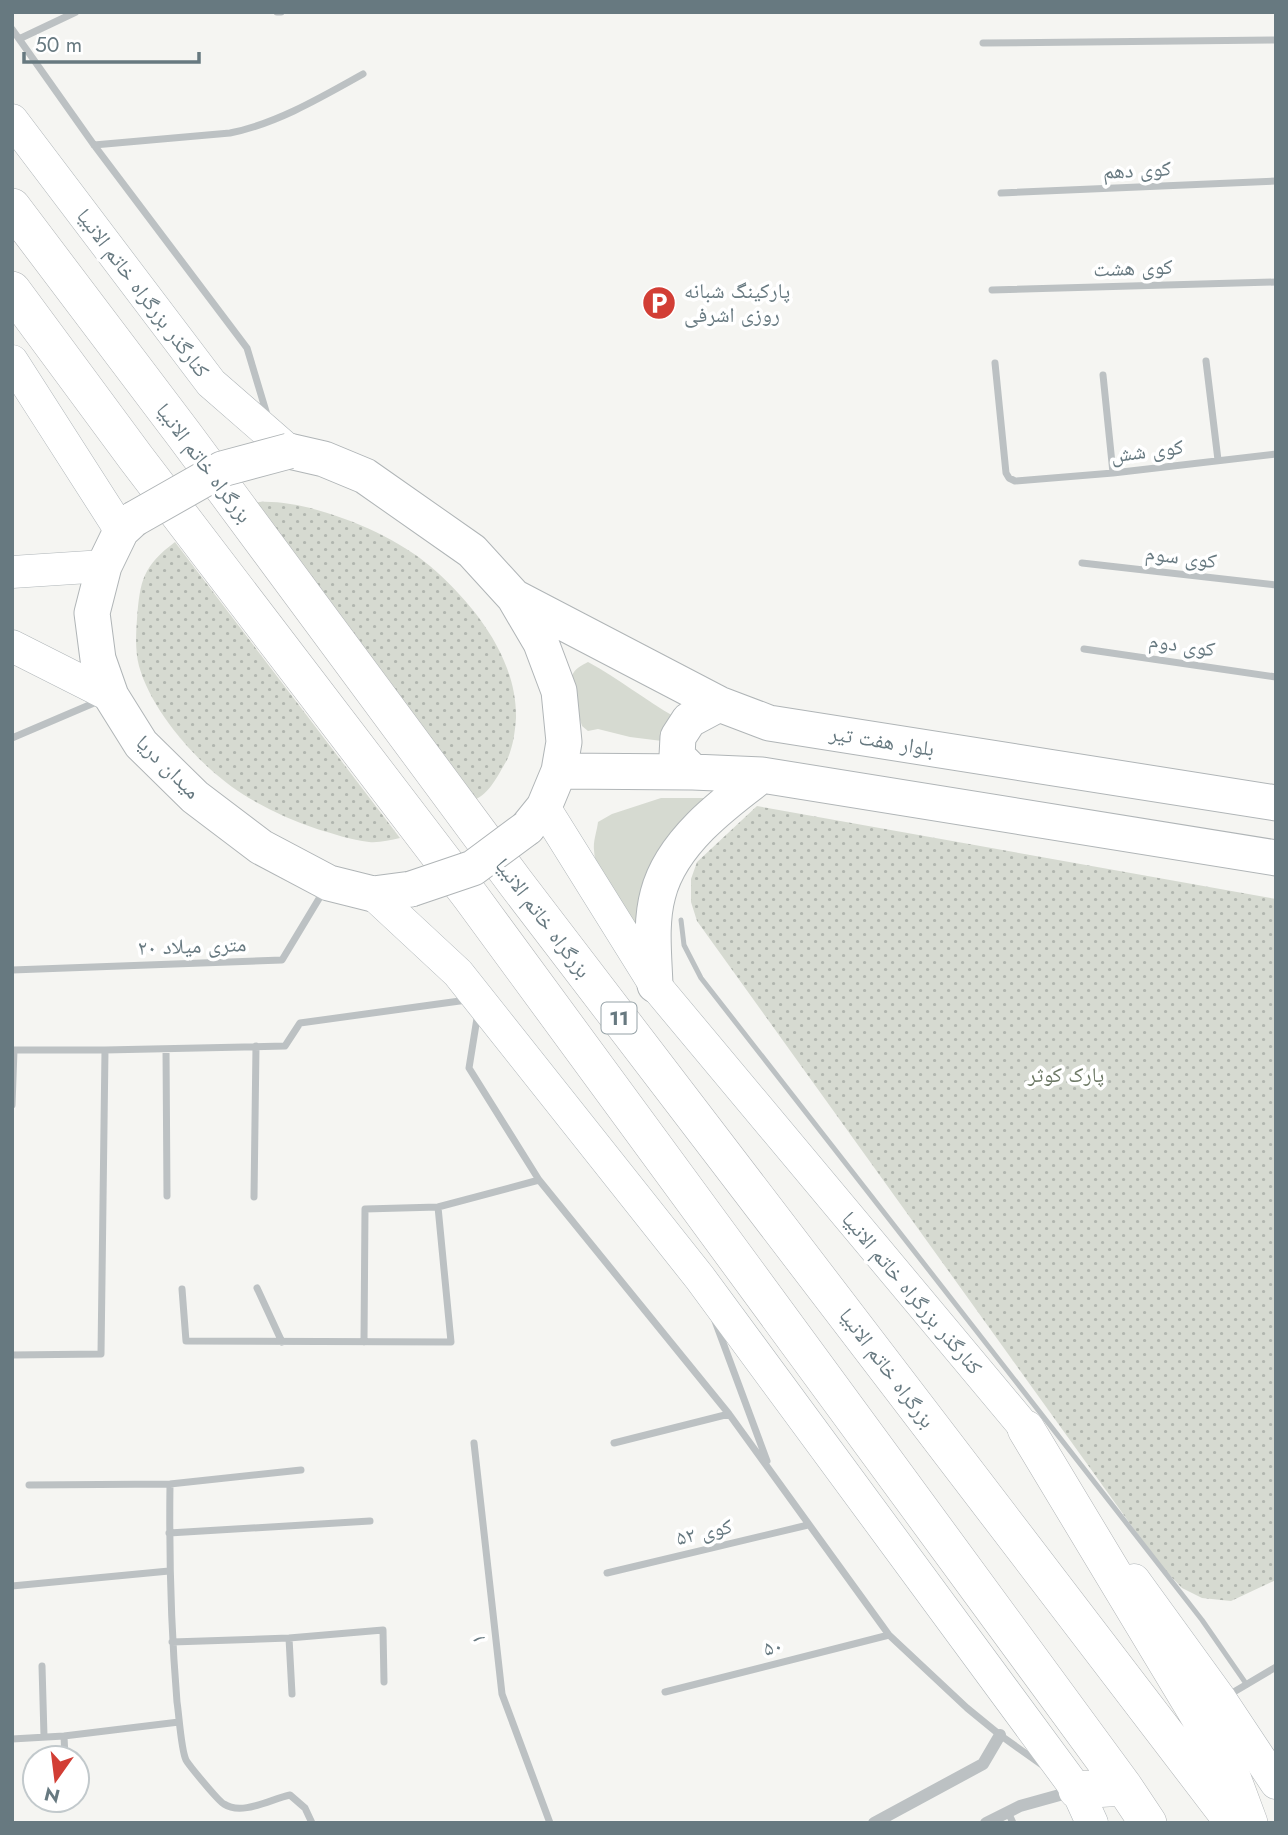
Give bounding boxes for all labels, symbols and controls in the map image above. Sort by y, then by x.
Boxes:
scale bar [24,21,200,65]
text: 50 m [35,30,82,60]
street label: کوی دهم [1102,153,1172,187]
street label: کنارگذر بزرگراه خاتم الانبیا [69,202,217,384]
street label: کوی هشت [1093,252,1174,284]
place label: پارکینگ شبانه روزی اشرفی [684,276,790,330]
parking icon: پارکینگ شبانه روزی اشرفی [640,284,678,322]
street label: بزرگراه خاتم الانبیا [149,397,259,529]
street label: کوی شش [1109,432,1185,470]
street label: کوی سوم [1144,538,1219,576]
street label: کوی دوم [1147,626,1217,665]
street label: بلوار هفت تیر [826,718,937,764]
street label: میدان دریا [129,728,207,806]
street label: بزرگراه خاتم الانبیا [488,852,598,984]
street label: ۲۰ متری میلاد [137,929,247,963]
road number: 11 [602,1002,636,1034]
park label: پارک کوثر [1027,1060,1104,1090]
street label: کنارگذر بزرگراه خاتم الانبیا [837,1207,987,1379]
street label: بزرگراه خاتم الانبیا [834,1303,940,1433]
street label: کوی ۵۲ [673,1511,735,1553]
street label: ۵۰ [760,1630,786,1664]
street label: ۱ [463,1633,493,1645]
north arrow [21,1744,91,1814]
text: N [41,1780,63,1810]

